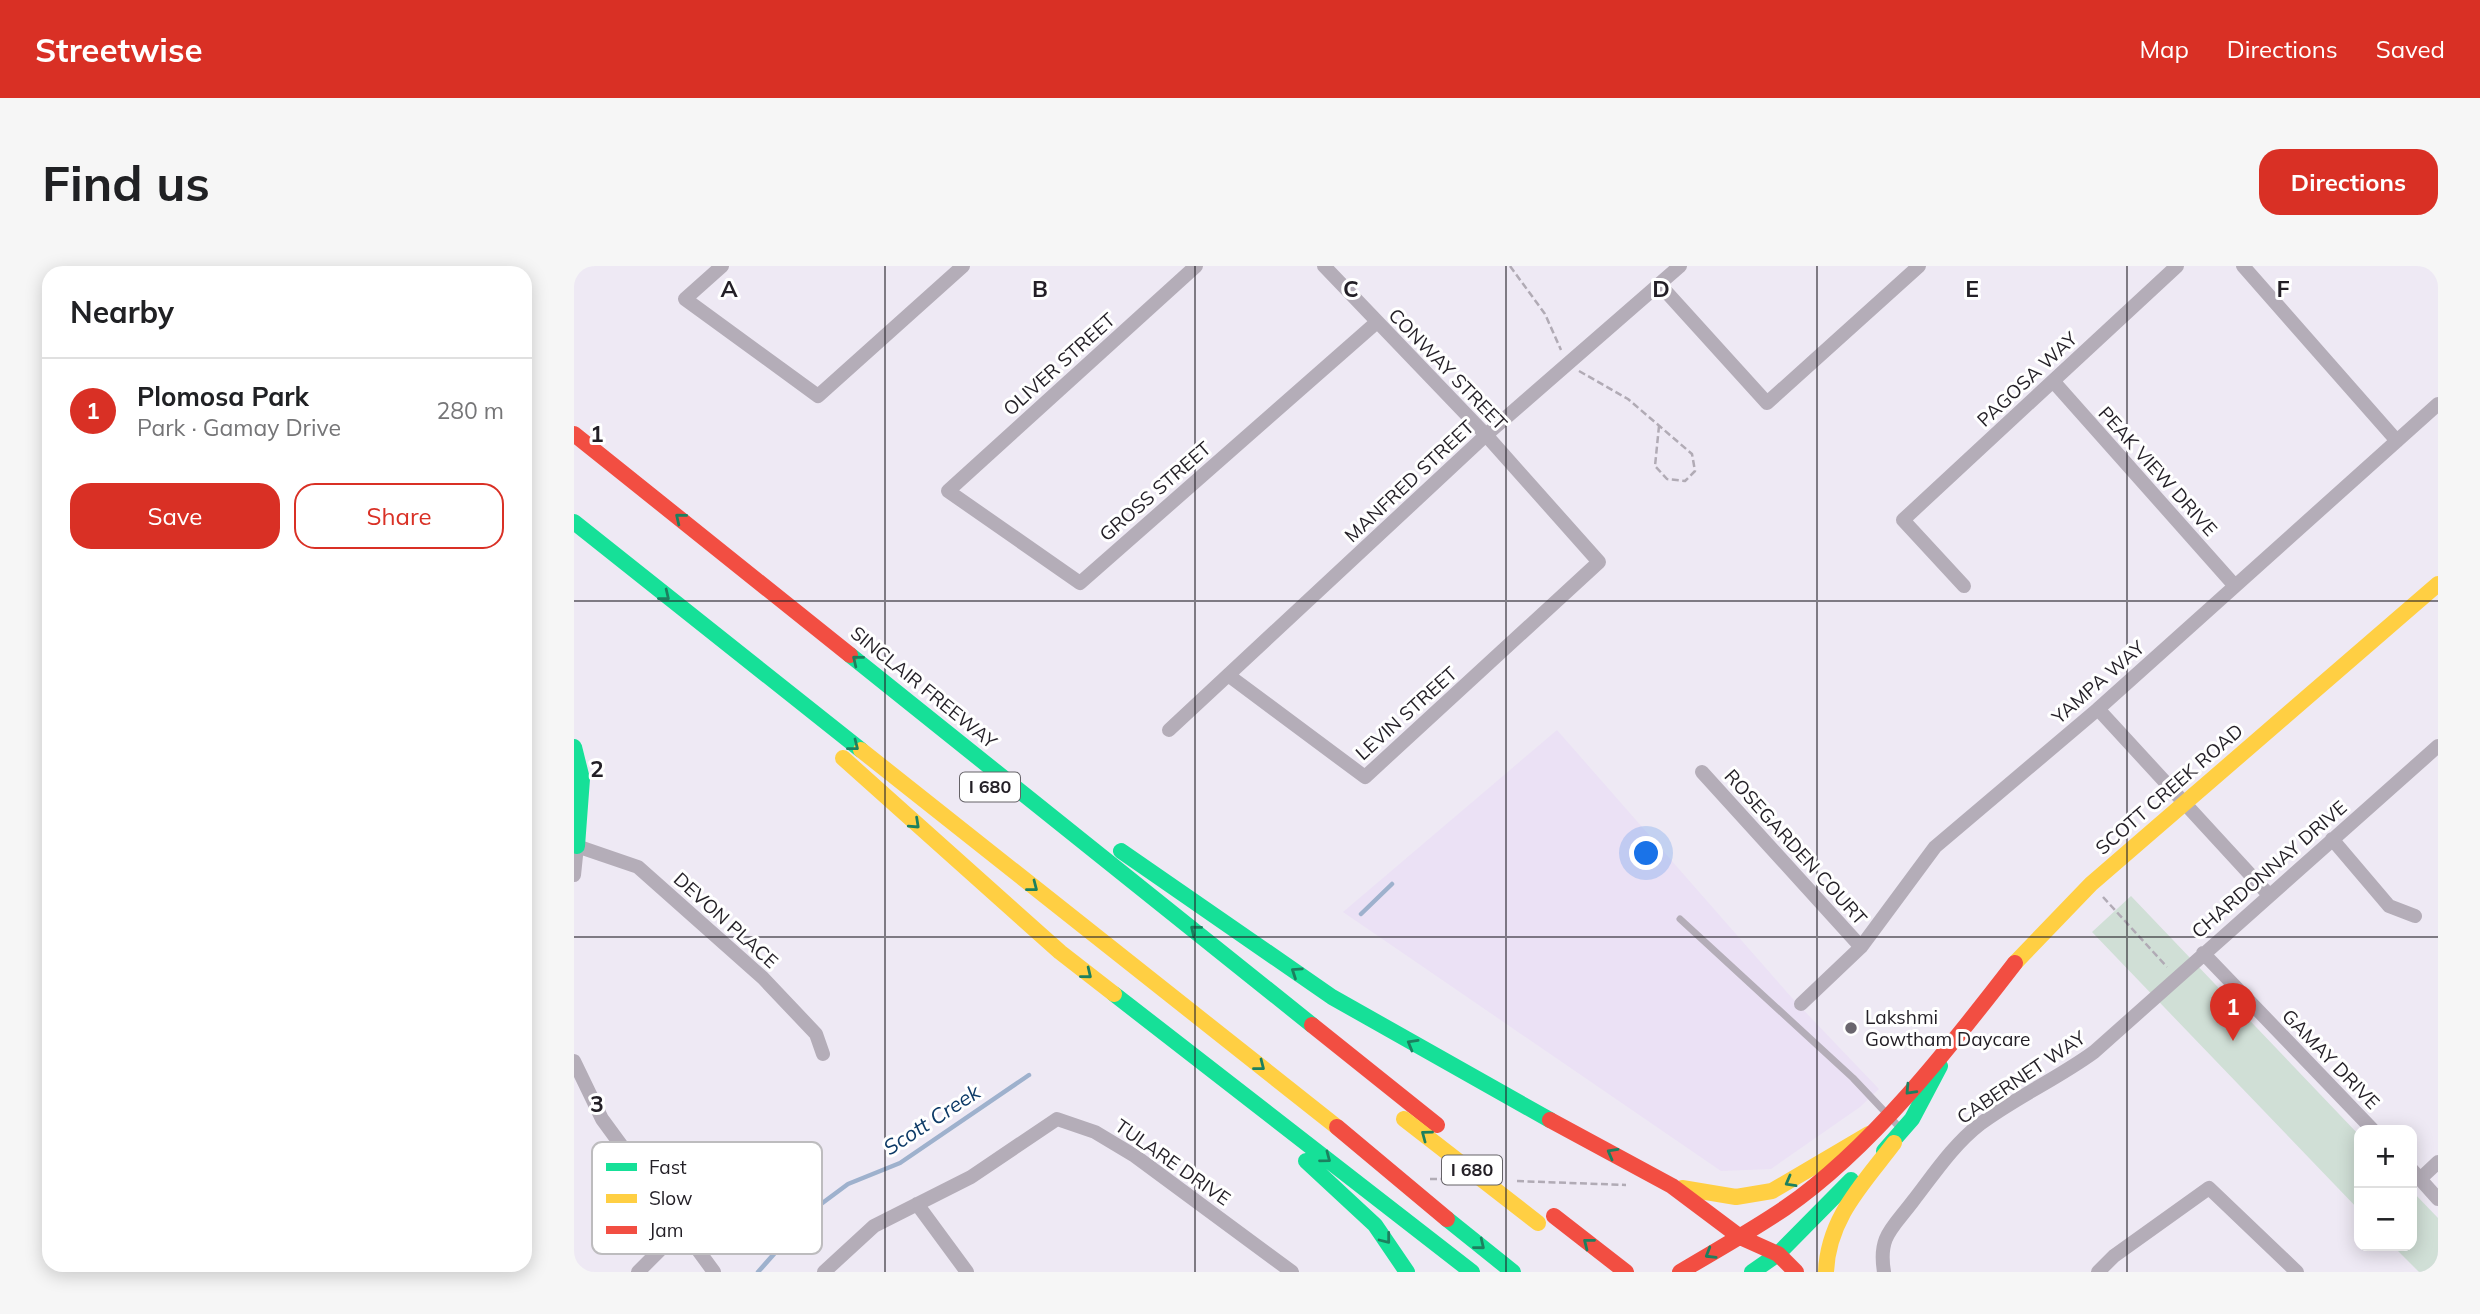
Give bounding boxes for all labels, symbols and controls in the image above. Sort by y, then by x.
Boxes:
text: Streetwise [35,29,203,70]
text: Map [2139,34,2189,64]
text: Directions [2227,34,2338,64]
text: Saved [2376,34,2445,64]
button: Directions [2259,149,2438,215]
text: Find us [42,152,210,213]
text: A [720,274,738,303]
text: B [1032,274,1048,303]
text: C [1343,274,1359,303]
text: D [1652,274,1670,303]
text: E [1965,274,1979,303]
text: F [2276,274,2290,303]
text: Nearby [70,293,174,331]
street label: CONWAY STREET [1384,303,1513,435]
street label: OLIVER STREET [998,307,1120,421]
street label: PAGOSA WAY [1972,326,2082,432]
text: Plomosa Park [137,380,309,413]
text: 1 [86,396,100,425]
text: 280 m [436,396,504,425]
street label: PEAK VIEW DRIVE [2093,401,2223,541]
text: Park · Gamay Drive [137,413,341,442]
street label: MANFRED STREET [1339,414,1479,547]
text: 1 [590,419,604,448]
street label: GROSS STREET [1094,436,1216,546]
button: Save [70,483,280,549]
button: Share [294,483,504,549]
one-way arrow [675,514,688,526]
one-way arrow [658,587,670,600]
street label: SINCLAIR FREEWAY [846,621,1002,754]
street label: YAMPA WAY [2046,635,2150,729]
one-way arrow [853,656,865,669]
street label: LEVIN STREET [1350,661,1462,765]
street label: SCOTT CREEK ROAD [2090,718,2248,860]
one-way arrow [847,738,859,751]
text: 2 [590,754,604,783]
street label: ROSEGARDEN COURT [1720,764,1873,930]
road number: I 680 [960,772,1020,802]
street label: CHARDONNAY DRIVE [2186,795,2352,943]
one-way arrow [907,816,920,828]
your location [1629,836,1663,870]
street label: DEVON PLACE [669,867,783,973]
one-way arrow [1024,879,1037,891]
one-way arrow [1191,926,1203,939]
one-way arrow [1079,965,1091,978]
one-way arrow [1291,968,1304,981]
pin: 1 [2210,983,2256,1041]
street label: GAMAY DRIVE [2277,1004,2385,1114]
place label: Lakshmi Gowtham Daycare [1865,1005,2030,1051]
marker: Lakshmi Gowtham Daycare [1843,1020,1859,1036]
street label: CABERNET WAY [1952,1025,2090,1129]
one-way arrow [1407,1040,1420,1053]
one-way arrow [1253,1058,1265,1071]
water label: Scott Creek [878,1078,986,1160]
one-way arrow [1905,1082,1918,1095]
text: 3 [590,1089,604,1118]
street label: TULARE DRIVE [1111,1113,1235,1211]
map controls [2354,1125,2417,1251]
button: + [2354,1125,2417,1188]
one-way arrow [1421,1131,1434,1144]
legend [592,1142,822,1254]
one-way arrow [1607,1148,1619,1162]
one-way arrow [1319,1150,1331,1163]
text: Fast [649,1155,687,1179]
road number: I 680 [1442,1156,1502,1184]
one-way arrow [1784,1174,1797,1187]
text: Slow [649,1186,693,1210]
button: − [2354,1188,2417,1251]
text: Jam [649,1218,683,1242]
one-way arrow [1378,1231,1390,1244]
one-way arrow [1472,1237,1484,1250]
one-way arrow [1584,1238,1596,1251]
one-way arrow [1705,1246,1718,1259]

